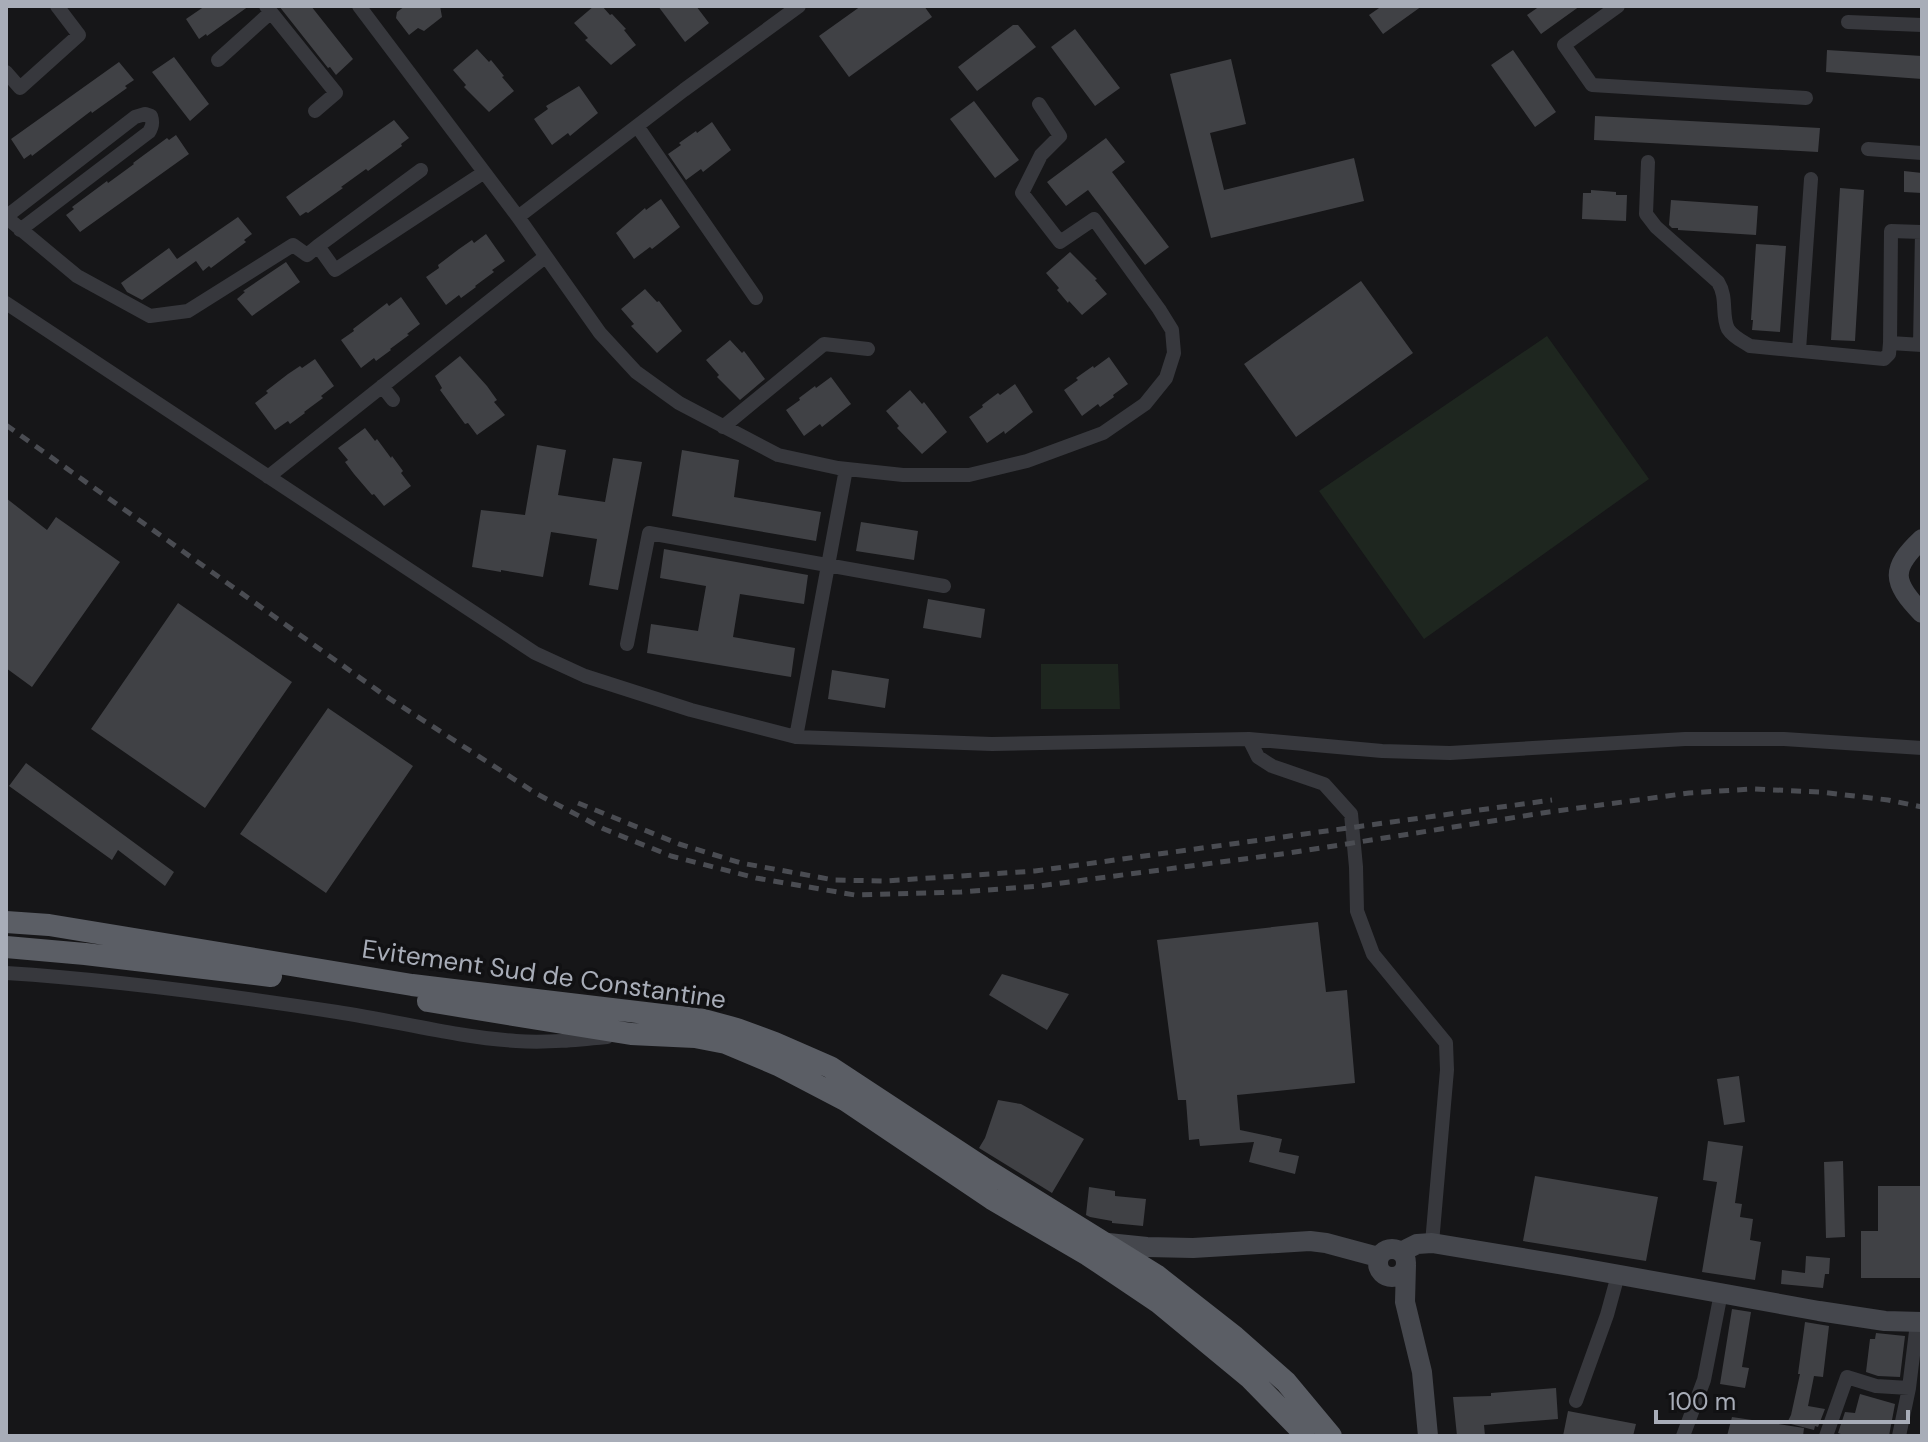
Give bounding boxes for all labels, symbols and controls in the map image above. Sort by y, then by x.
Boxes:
street label: Evitement Sud de Constantine [360,932,728,1016]
scale bar [1656,1374,1908,1424]
text: 100 m [1668,1386,1736,1417]

